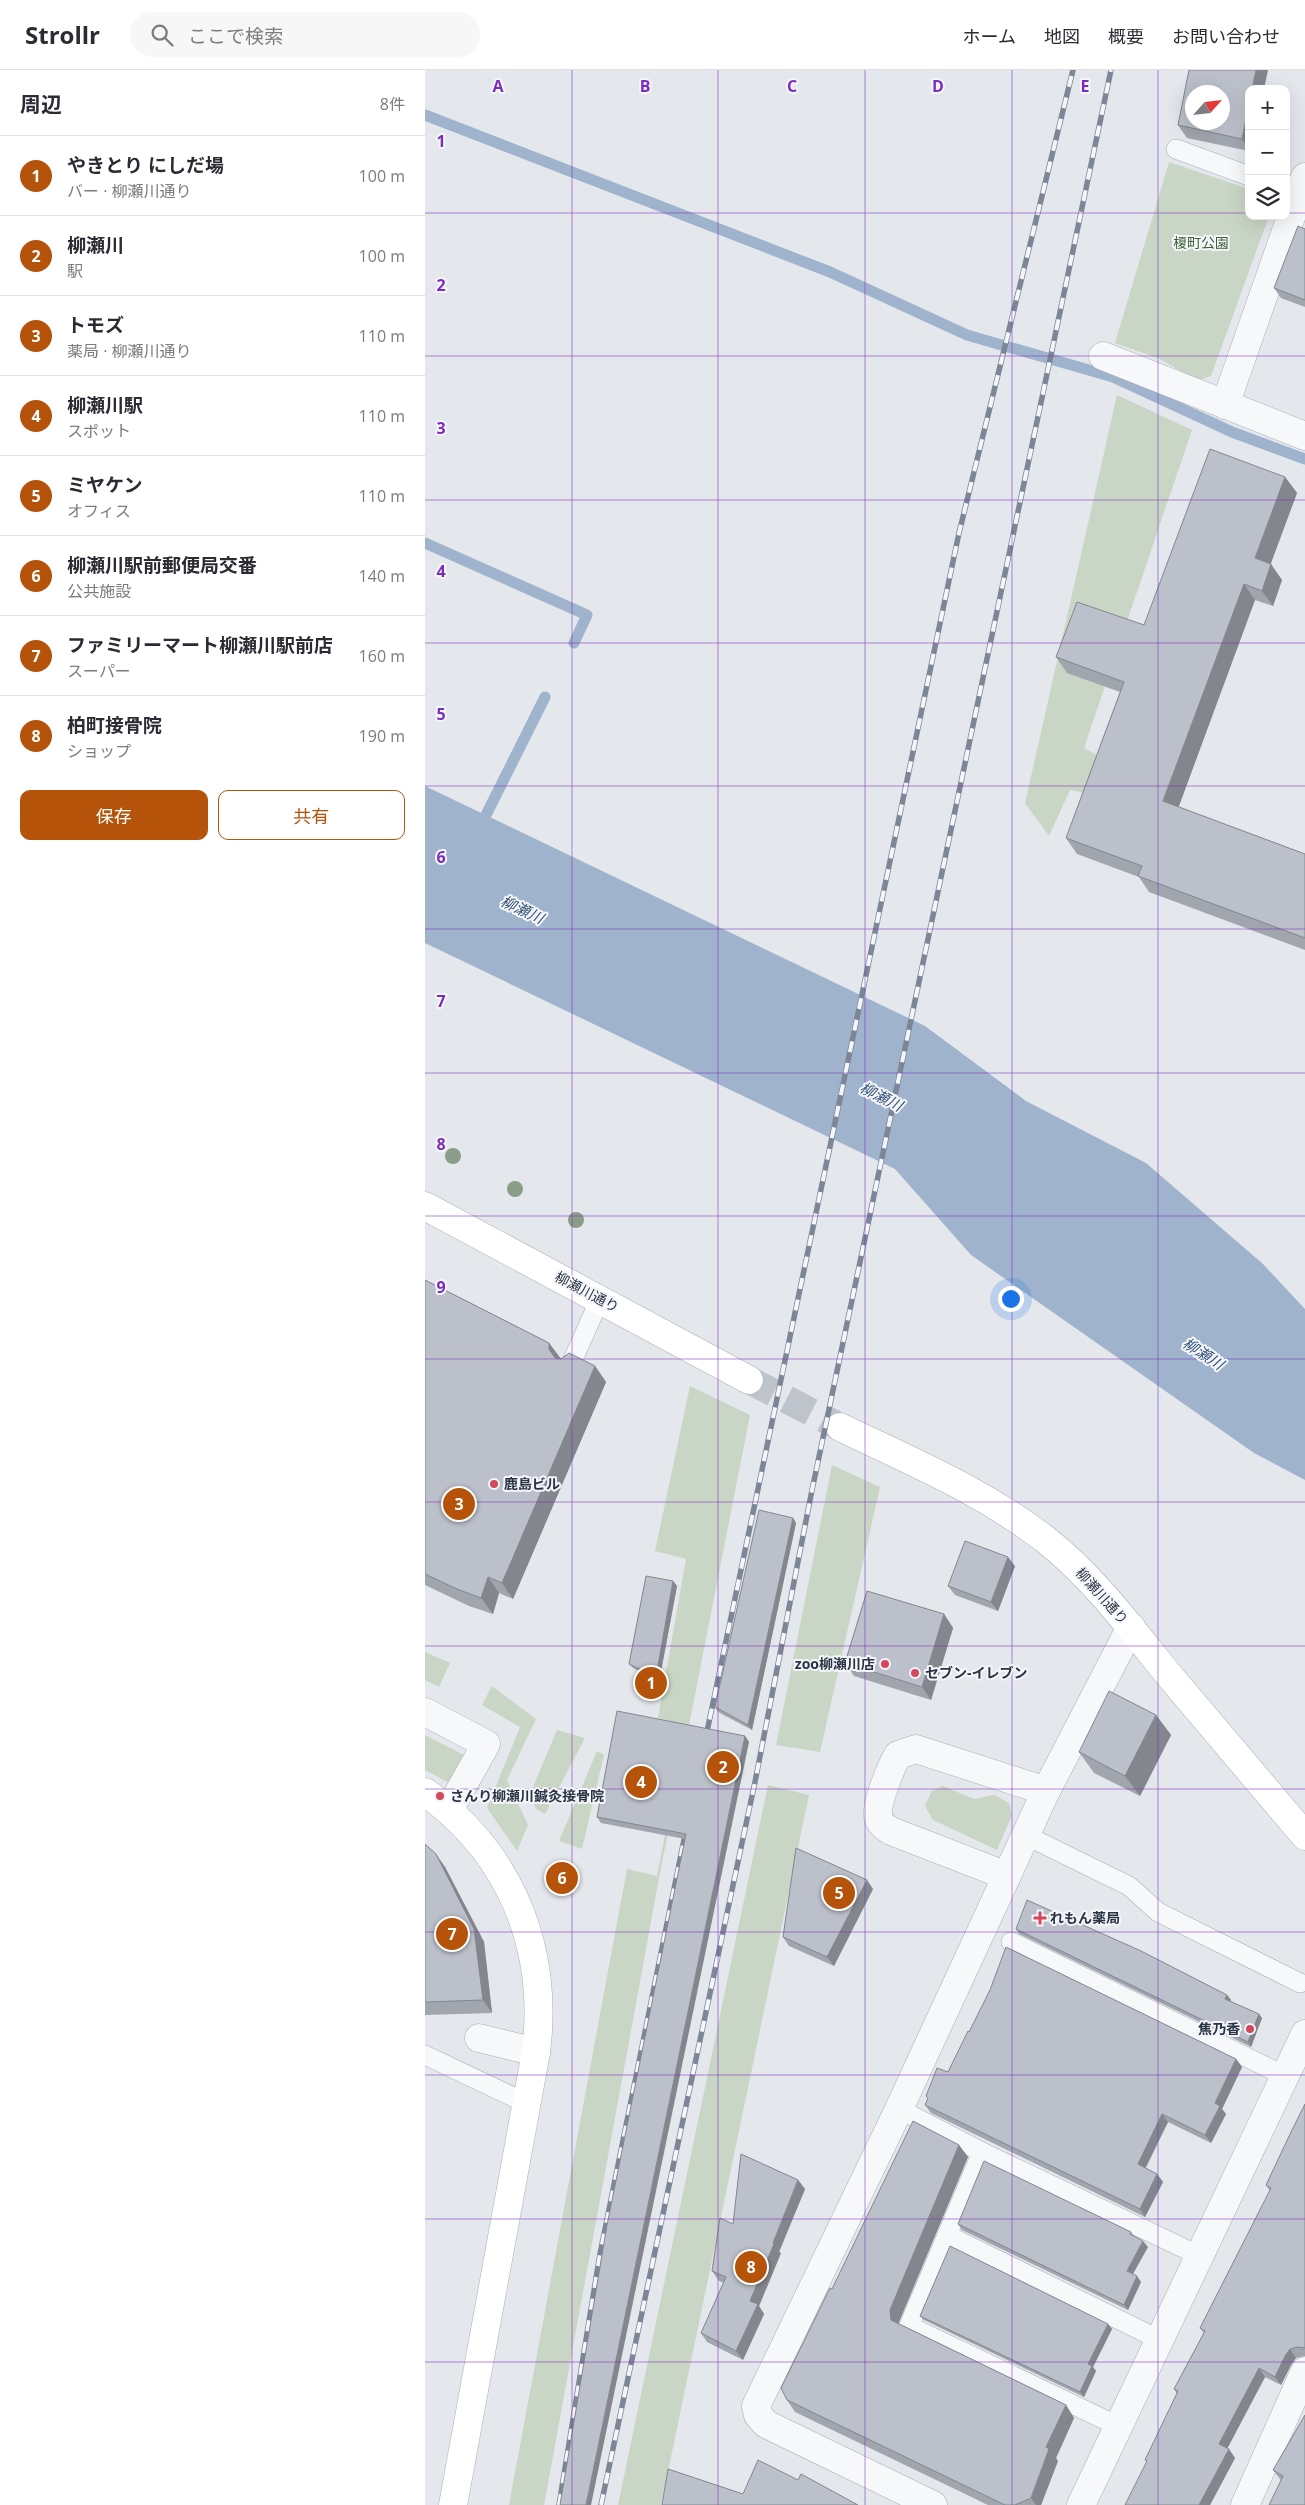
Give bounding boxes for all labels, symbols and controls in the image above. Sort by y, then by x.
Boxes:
search box [130,12,480,57]
text: Strollr [25,18,100,51]
icon: search [148,21,176,49]
text: ここで検索 [188,23,283,49]
text: ホーム [963,24,1016,48]
text: 地図 [1044,24,1080,48]
text: 概要 [1108,24,1144,48]
text: お問い合わせ [1172,24,1280,48]
text: A [492,75,504,97]
text: B [640,75,650,97]
text: C [787,75,797,97]
text: D [932,75,944,97]
text: E [1081,75,1090,97]
north arrow [1185,85,1230,130]
map controls [1245,85,1290,220]
button: + [1245,85,1290,130]
text: 周辺 [20,90,62,118]
text: 8件 [380,93,405,115]
text: 1 [436,130,446,152]
button: − [1245,130,1290,175]
text: やきとり にしだ場 [67,152,224,178]
text: 1 [31,165,41,187]
text: 100 m [359,165,405,187]
button: layers [1245,175,1290,220]
text: バー · 柳瀬川通り [67,180,192,202]
text: 柳瀬川 [67,232,124,258]
park label: 榎町公園 [1173,233,1229,252]
text: 2 [31,245,41,267]
text: 100 m [359,245,405,267]
text: 駅 [67,260,83,282]
text: 2 [436,274,446,296]
text: トモズ [67,312,124,338]
text: 3 [31,325,41,347]
text: 110 m [359,325,405,347]
text: 薬局 · 柳瀬川通り [67,340,192,362]
text: 柳瀬川駅 [67,392,143,418]
text: 4 [31,405,41,427]
text: 110 m [359,405,405,427]
text: 3 [436,417,446,439]
text: スポット [67,420,131,442]
text: ミヤケン [67,472,142,498]
text: 5 [31,485,41,507]
text: 110 m [359,485,405,507]
text: オフィス [67,500,131,522]
text: 柳瀬川駅前郵便局交番 [67,552,257,578]
text: 4 [436,560,446,582]
text: 6 [31,565,41,587]
text: 140 m [359,565,405,587]
text: 公共施設 [67,580,131,602]
text: ファミリーマート柳瀬川駅前店 [67,632,333,658]
text: 7 [31,645,41,667]
text: 160 m [359,645,405,667]
text: スーパー [67,660,131,682]
text: 5 [436,703,446,725]
text: 柏町接骨院 [67,712,162,738]
text: 8 [31,725,41,747]
text: 190 m [359,725,405,747]
text: ショップ [67,740,131,762]
button: 保存 [20,790,208,840]
button: 共有 [218,790,405,840]
text: 6 [436,846,446,868]
water label: 柳瀬川 [498,891,549,929]
text: 7 [436,990,446,1012]
water label: 柳瀬川 [857,1077,908,1116]
text: 8 [436,1133,446,1155]
street label: 柳瀬川通り [552,1267,623,1316]
text: 9 [436,1276,446,1298]
your location [998,1286,1024,1312]
water label: 柳瀬川 [1179,1333,1230,1375]
place label: 鹿島ビル [504,1474,560,1493]
marker: 鹿島ビル [488,1478,500,1490]
pin: 3 [443,1485,475,1523]
street label: 柳瀬川通り [1072,1563,1133,1628]
place label: zoo柳瀬川店 [795,1654,875,1673]
marker: zoo柳瀬川店 [879,1658,891,1670]
place label: セブン-イレブン [925,1663,1028,1682]
pin: 1 [635,1664,667,1702]
marker: セブン-イレブン [909,1667,921,1679]
pin: 2 [707,1748,739,1786]
pin: 4 [625,1763,657,1801]
place label: さんり柳瀬川鍼灸接骨院 [450,1786,604,1805]
marker: さんり柳瀬川鍼灸接骨院 [434,1790,446,1802]
pin: 6 [546,1859,578,1897]
pin: 5 [823,1874,855,1912]
place label: れもん薬局 [1050,1908,1120,1927]
marker: れもん薬局 [1034,1912,1046,1924]
pin: 7 [436,1915,468,1953]
place label: 焦乃香 [1198,2019,1240,2038]
marker: 焦乃香 [1244,2023,1256,2035]
pin: 8 [735,2248,767,2286]

